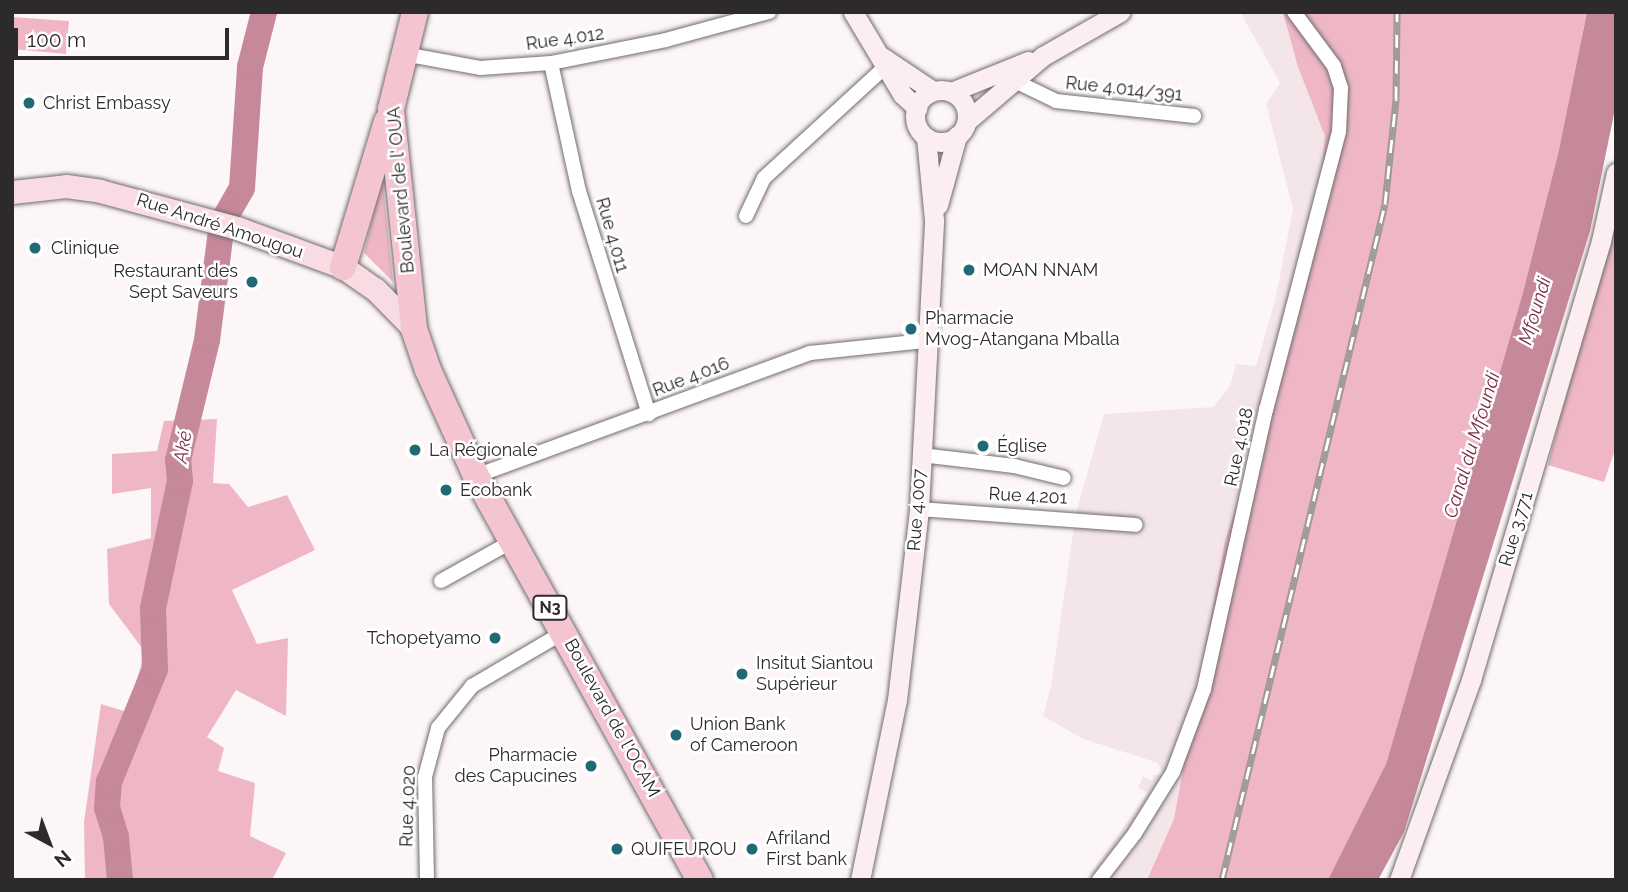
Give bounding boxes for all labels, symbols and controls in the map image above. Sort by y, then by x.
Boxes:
scale bar [18,14,233,58]
street label: Rue 4.012 [524,23,606,55]
text: 100 m [27,27,86,52]
street label: Rue 4.014/391 [1064,72,1184,106]
place label: Christ Embassy [43,92,171,114]
marker: Christ Embassy [21,95,37,111]
street label: Boulevard de l' OUA [383,106,419,274]
street label: Rue André Amougou [133,189,307,263]
street label: Rue 4.011 [591,195,633,275]
place label: Clinique [51,237,119,259]
marker: Clinique [25,238,45,258]
place label: MOAN NNAM [983,259,1098,281]
place label: Restaurant des Sept Saveurs [113,261,238,304]
marker: MOAN NNAM [961,262,977,278]
marker: Restaurant des Sept Saveurs [244,274,260,290]
water label: Mfoundi [1514,274,1556,348]
place label: Pharmacie Mvog-Atangana Mballa [925,308,1120,350]
marker: Pharmacie Mvog-Atangana Mballa [903,321,919,337]
street label: Rue 4.016 [650,353,732,401]
water label: Canal du Mfoundi [1439,369,1505,521]
street label: Rue 4.018 [1220,406,1258,488]
water label: Aké [169,429,197,465]
place label: Église [997,435,1047,457]
marker: Église [975,438,991,454]
place label: La Régionale [429,439,537,461]
marker: La Régionale [407,442,423,458]
street label: Rue 4.007 [903,468,931,552]
place label: Ecobank [460,479,532,501]
marker: Ecobank [438,482,454,498]
street label: Rue 4.201 [988,483,1068,509]
street label: Rue 3.771 [1494,489,1538,569]
road number: N3 [531,596,569,621]
place label: Tchopetyamo [367,627,481,649]
marker: Tchopetyamo [487,630,503,646]
street label: Boulevard de l'OCAM [559,635,665,801]
place label: Insitut Siantou Supérieur [756,653,873,696]
marker: Insitut Siantou Supérieur [734,666,750,682]
place label: Union Bank of Cameroon [690,714,798,756]
marker: Union Bank of Cameroon [668,727,684,743]
place label: Pharmacie des Capucines [454,745,577,788]
marker: Pharmacie des Capucines [583,758,599,774]
street label: Rue 4.020 [396,765,420,847]
north arrow [14,808,84,878]
place label: Afriland First bank [766,828,847,870]
place label: QUIFEUROU [631,838,737,860]
marker: QUIFEUROU [609,841,625,857]
marker: Afriland First bank [744,841,760,857]
text: N [50,846,75,872]

